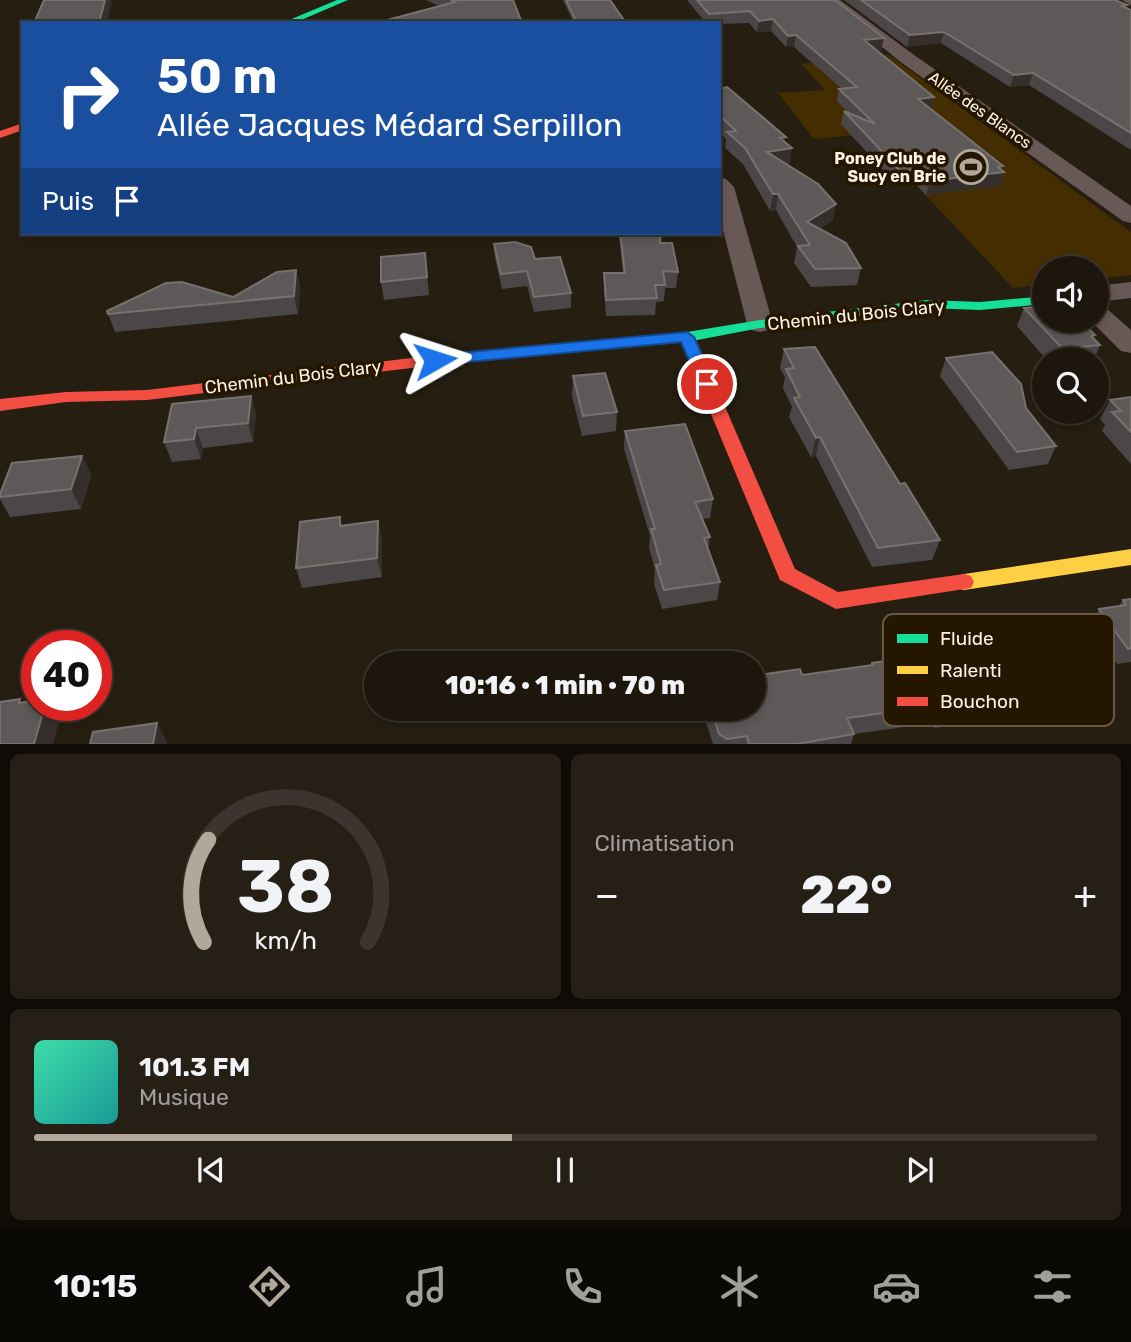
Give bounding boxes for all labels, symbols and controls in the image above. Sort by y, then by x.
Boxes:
text: 50 m [157,47,277,105]
icon: right [42,49,133,140]
street label: Allée des Blancs [925,68,1035,152]
text: Allée Jacques Médard Serpillon [157,106,622,144]
sports icon: Poney Club de Sucy en Brie [952,148,990,186]
place label: Poney Club de Sucy en Brie [834,149,946,186]
icon: arrive [108,182,146,220]
text: Puis [42,186,94,217]
map controls [1032,256,1109,424]
button: sound [1032,256,1109,333]
street label: Chemin du Bois Clary [766,295,946,335]
position arrow [398,323,472,397]
button: search [1032,347,1109,424]
pin [677,354,737,414]
street label: Chemin du Bois Clary [203,355,383,399]
icon: arrive [688,365,726,403]
legend [883,614,1114,726]
text: Fluide [940,627,994,650]
speed limit sign: 40 [21,630,112,721]
text: Ralenti [940,659,1002,682]
text: 10:16 · 1 min · 70 m [445,670,685,701]
text: Bouchon [940,690,1020,713]
text: Climatisation [595,829,735,857]
text: 38 [237,845,334,931]
text: 22° [800,864,892,926]
text: − [595,872,619,918]
text: + [1073,872,1097,918]
text: km/h [254,926,316,955]
text: 101.3 FM [139,1052,250,1083]
text: Musique [139,1083,229,1111]
icon: previous [192,1151,230,1189]
icon: pause [546,1151,584,1189]
icon: next [901,1151,939,1189]
icon: directions [245,1262,294,1311]
icon: music [402,1262,451,1311]
icon: phone [558,1262,607,1311]
icon: climate [715,1262,764,1311]
icon: car [872,1262,921,1311]
icon: filters [1028,1262,1077,1311]
text: 10:15 [54,1267,137,1305]

